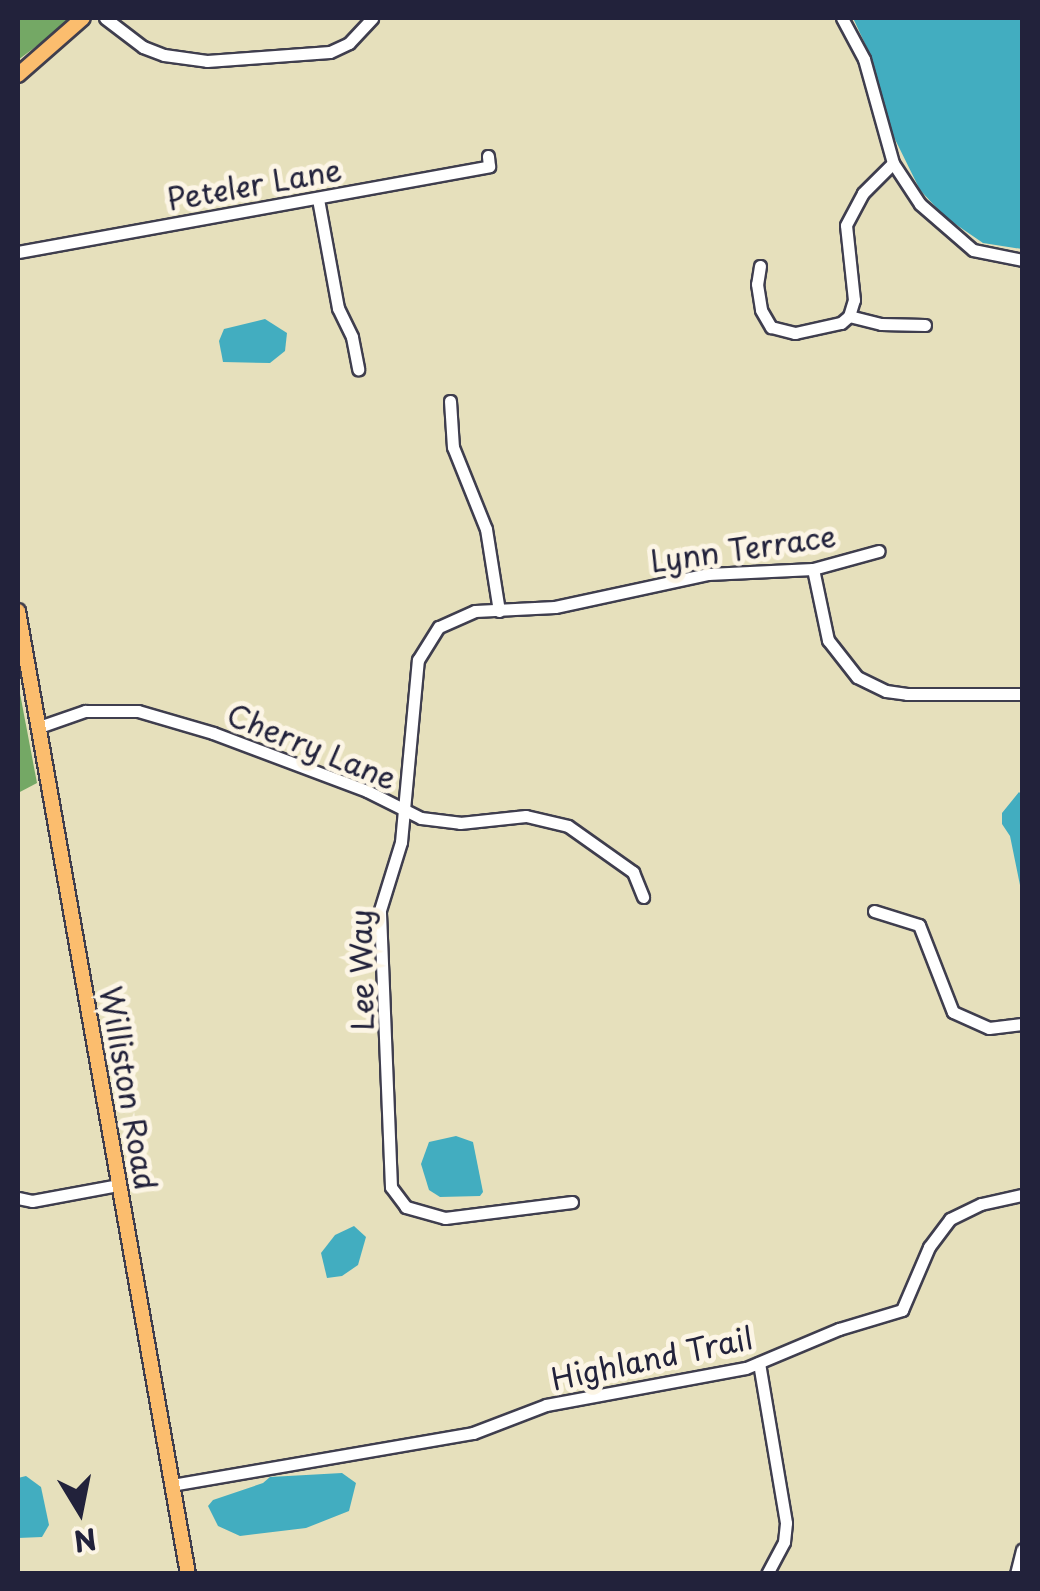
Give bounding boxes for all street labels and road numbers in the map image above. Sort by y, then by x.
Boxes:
street label: Peteler Lane [162,151,346,217]
street label: Lynn Terrace [648,517,838,579]
street label: Cherry Lane [222,696,402,796]
street label: Lee Way [342,908,380,1032]
street label: Williston Road [93,983,165,1193]
street label: Highland Trail [547,1319,757,1397]

